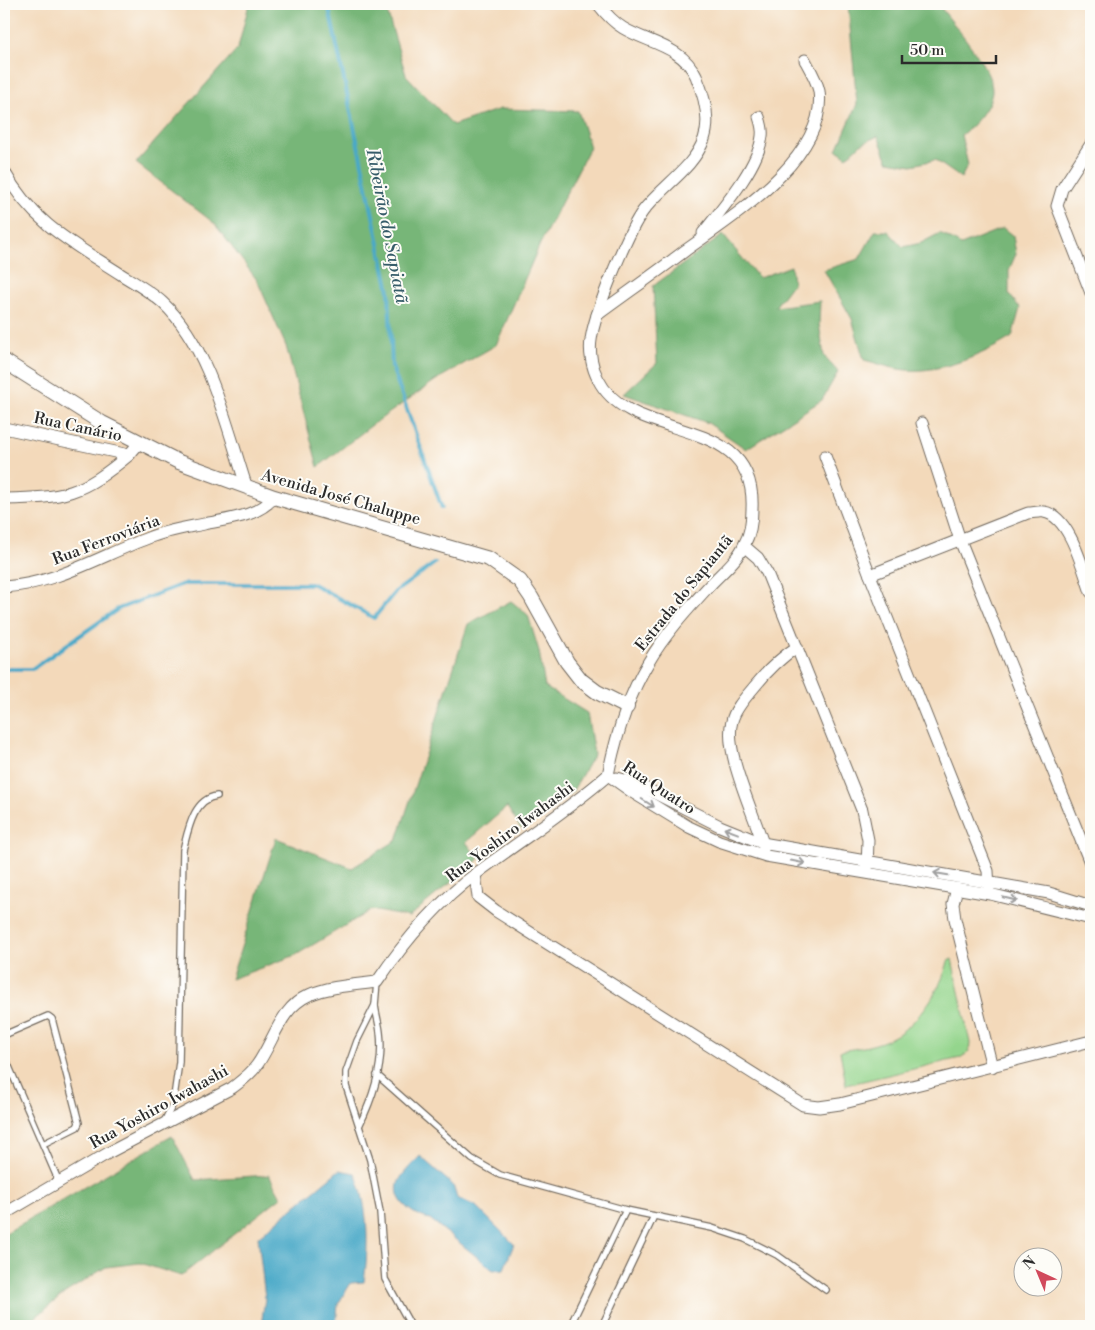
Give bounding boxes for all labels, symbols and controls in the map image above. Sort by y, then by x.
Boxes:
scale bar [902,32,996,64]
text: 50 m [910,41,944,60]
water label: Ribeirão do Sapiatã [361,146,413,306]
street label: Rua Canário [32,408,124,446]
street label: Avenida José Chaluppe [258,464,423,529]
street label: Rua Ferroviária [49,510,163,570]
street label: Estrada do Sapiantã [631,530,738,655]
street label: Rua Quatro [619,757,699,819]
street label: Rua Yoshiro Iwahashi [442,777,578,887]
one-way arrow [641,798,655,808]
one-way arrow [724,826,739,835]
one-way arrow [790,858,806,867]
one-way arrow [933,869,949,879]
one-way arrow [1001,895,1017,904]
street label: Rua Yoshiro Iwahashi [86,1061,232,1153]
north arrow [1012,1248,1062,1298]
text: N [1019,1253,1040,1274]

